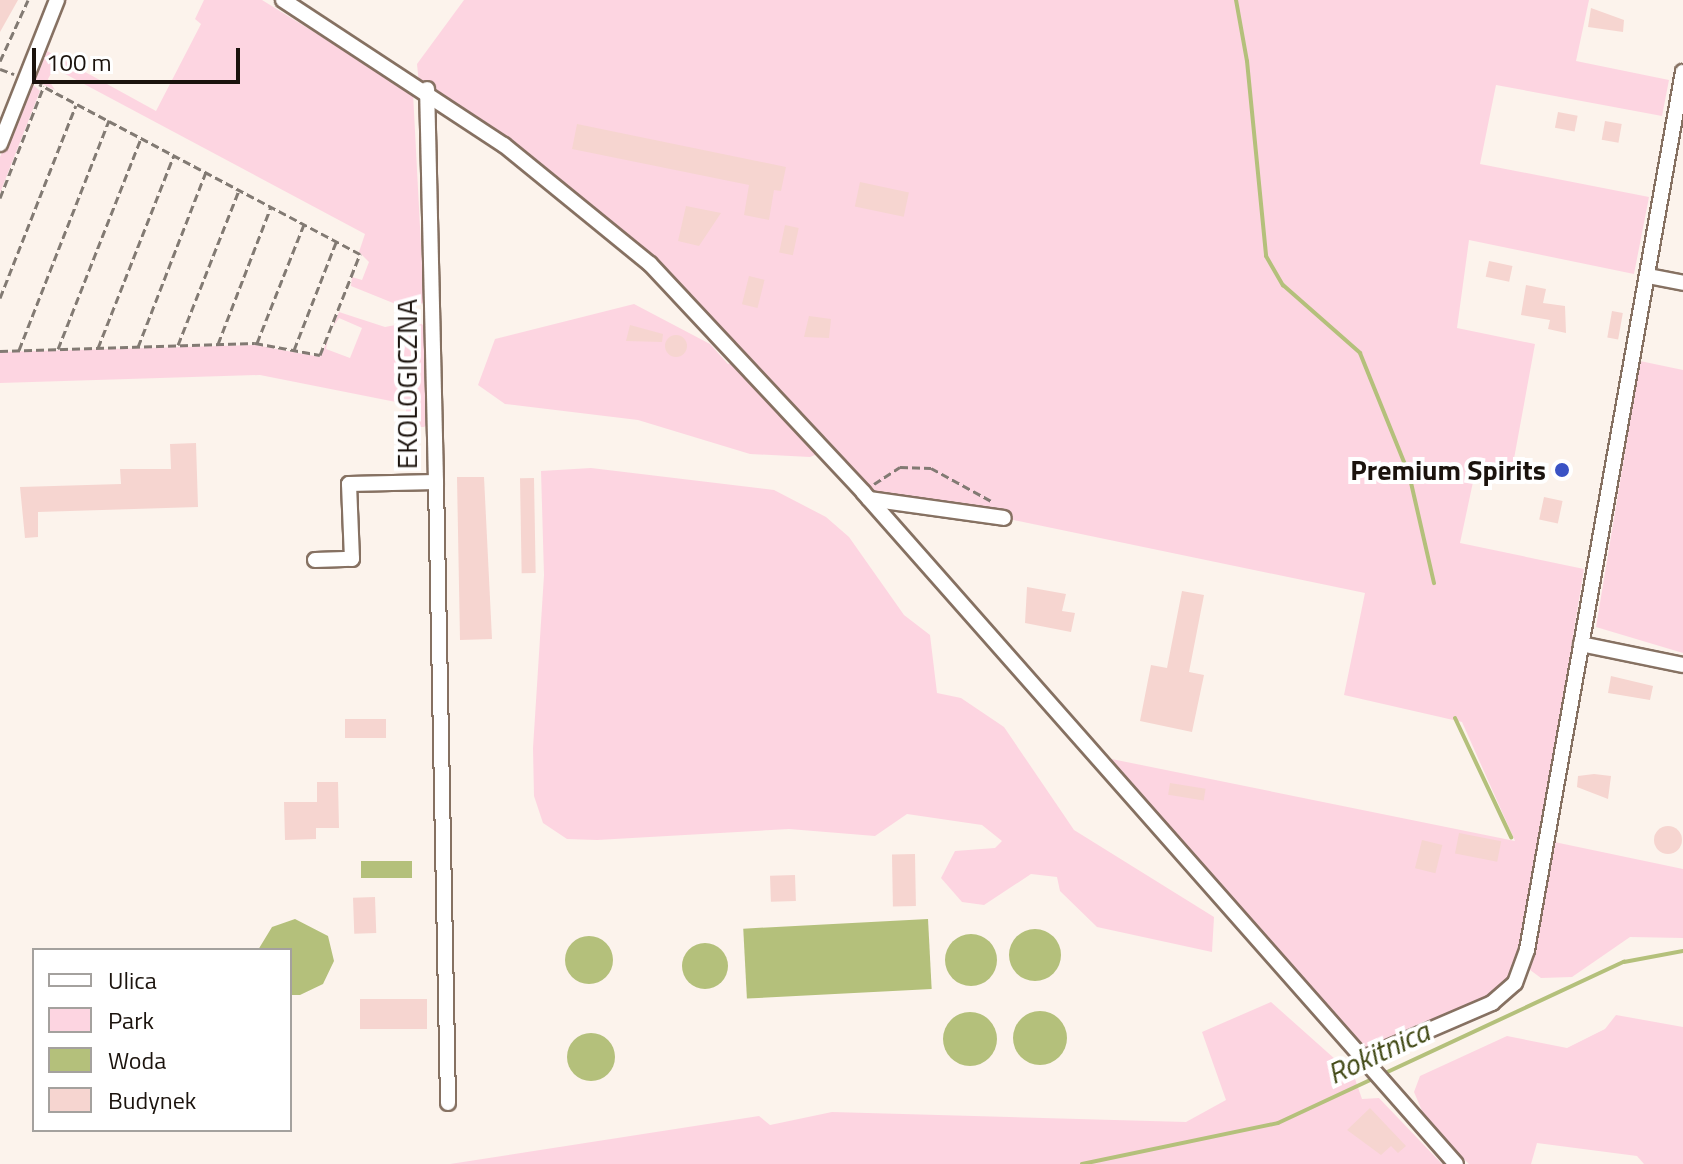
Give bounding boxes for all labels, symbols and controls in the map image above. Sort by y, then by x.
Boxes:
scale bar [36,32,244,82]
text: 100 m [46,44,112,80]
street label: EKOLOGICZNA [390,299,424,469]
place label: Premium Spirits [1350,453,1546,487]
marker: Premium Spirits [1553,461,1571,479]
legend [32,948,292,1132]
text: Ulica [108,962,157,998]
text: Park [108,1002,154,1038]
water label: Rokitnica [1321,1013,1435,1091]
text: Woda [108,1042,166,1078]
text: Budynek [108,1082,196,1118]

